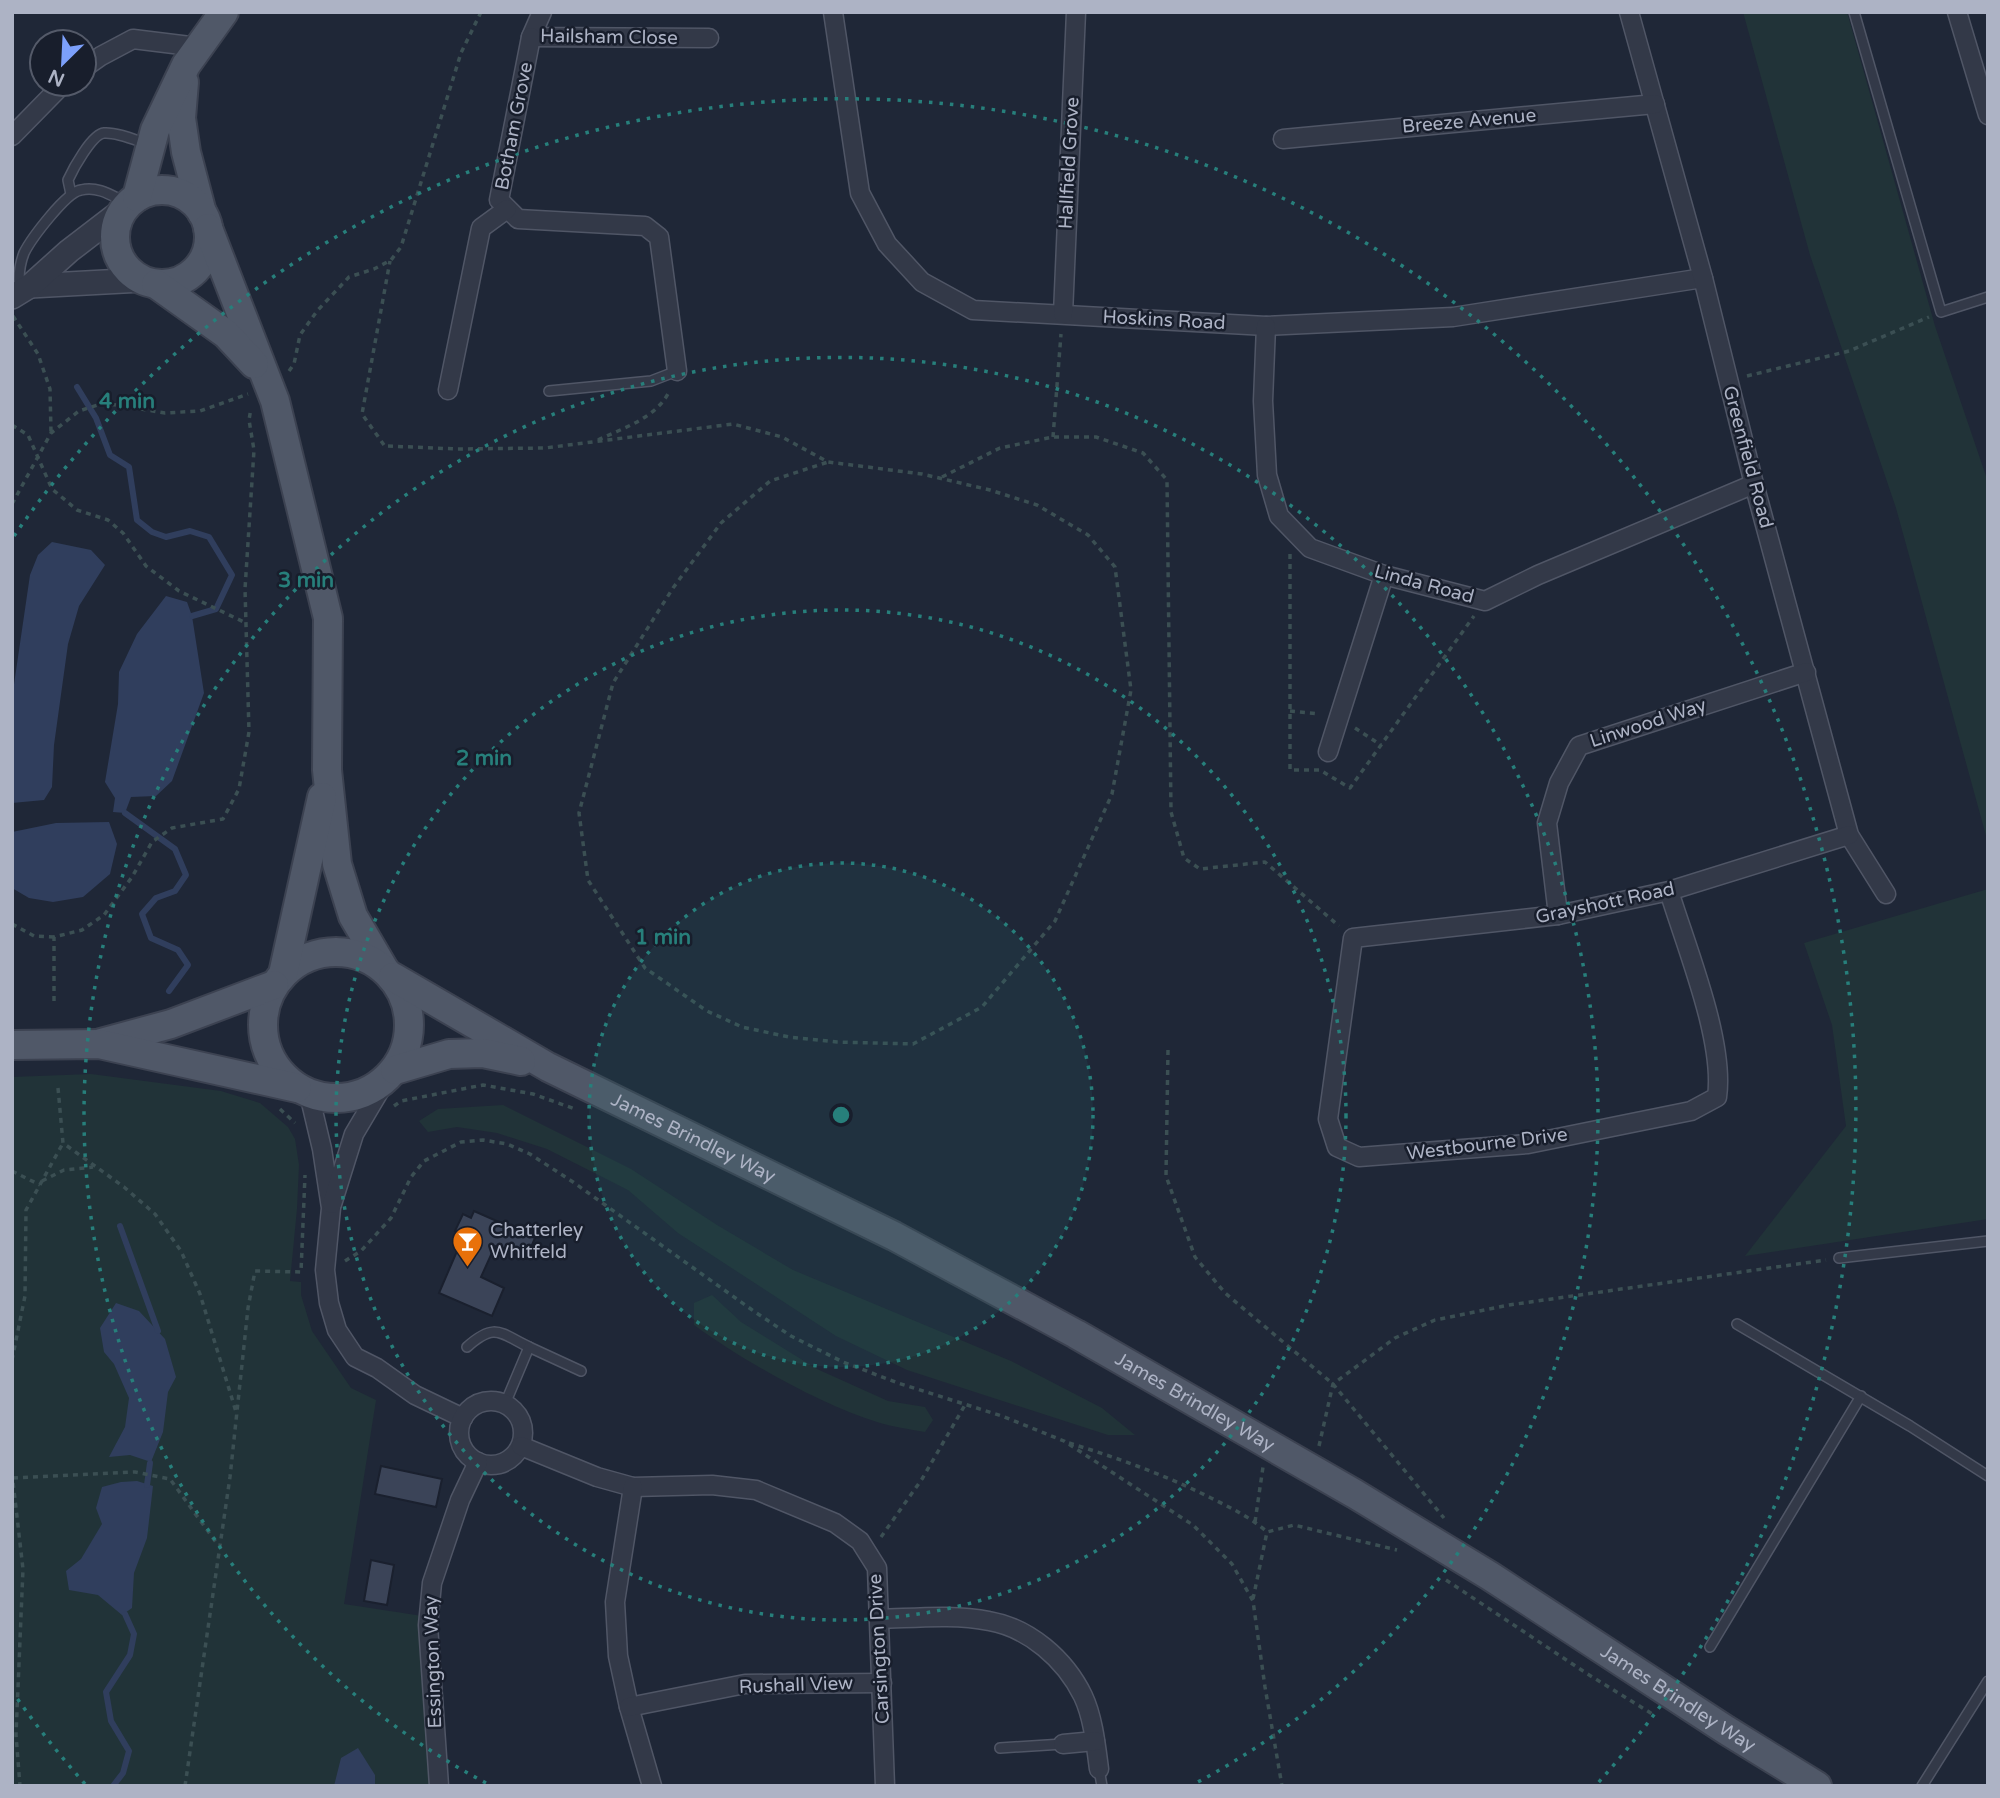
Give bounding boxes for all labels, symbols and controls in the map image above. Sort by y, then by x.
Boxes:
street label: Hailsham Close [540,25,678,49]
north arrow [28,28,98,98]
street label: Botham Grove [491,60,537,192]
text: N [45,64,68,91]
street label: Hallfield Grove [1055,96,1083,230]
street label: Breeze Avenue [1401,104,1537,138]
street label: Hoskins Road [1102,306,1226,334]
street label: Greenfield Road [1718,383,1778,531]
text: 4 min [99,389,155,414]
street label: Linda Road [1372,560,1476,608]
text: 3 min [278,568,334,593]
street label: Linwood Way [1587,694,1709,752]
text: 2 min [456,746,512,771]
street label: Grayshott Road [1533,878,1677,928]
text: 1 min [635,925,691,950]
street label: James Brindley Way [608,1089,779,1187]
centre of rings [829,1103,853,1127]
street label: Westbourne Drive [1405,1123,1569,1165]
place label: Chatterley Whitfeld [490,1219,583,1263]
bar icon: Chatterley Whitfeld [450,1224,484,1268]
street label: James Brindley Way [1111,1348,1278,1457]
street label: Carsington Drive [864,1573,894,1725]
street label: Essington Way [420,1595,446,1729]
street label: James Brindley Way [1596,1640,1760,1757]
street label: Rushall View [738,1672,854,1698]

